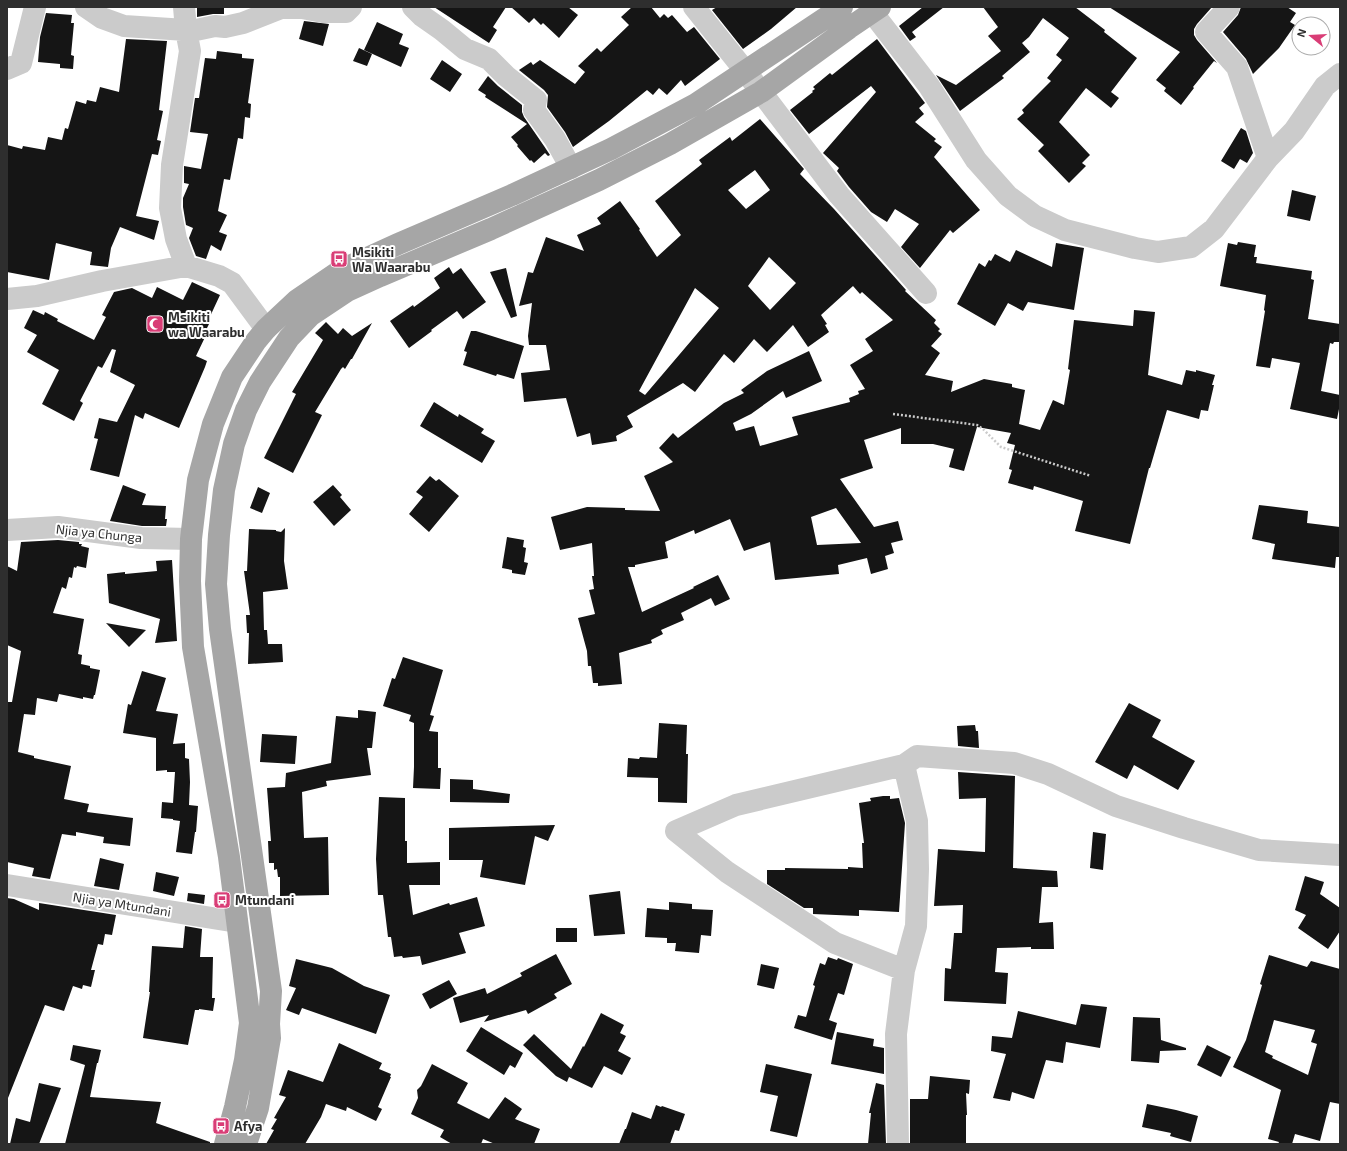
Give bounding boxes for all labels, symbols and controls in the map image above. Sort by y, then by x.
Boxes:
north arrow [1291,16,1331,56]
text: N [1294,27,1308,39]
place label: Msikiti Wa Waarabu [352,244,430,275]
bus stop icon: Msikiti Wa Waarabu [329,249,349,269]
place label: Msikiti wa Waarabu [168,309,245,340]
mosque icon: Msikiti wa Waarabu [145,314,165,334]
street label: Njia ya Chunga [55,521,143,545]
street label: Njia ya Mtundani [72,888,172,920]
bus stop icon: Mtundani [212,890,232,910]
place label: Mtundani [235,892,294,908]
bus stop icon: Afya [211,1116,231,1136]
place label: Afya [234,1118,262,1134]

